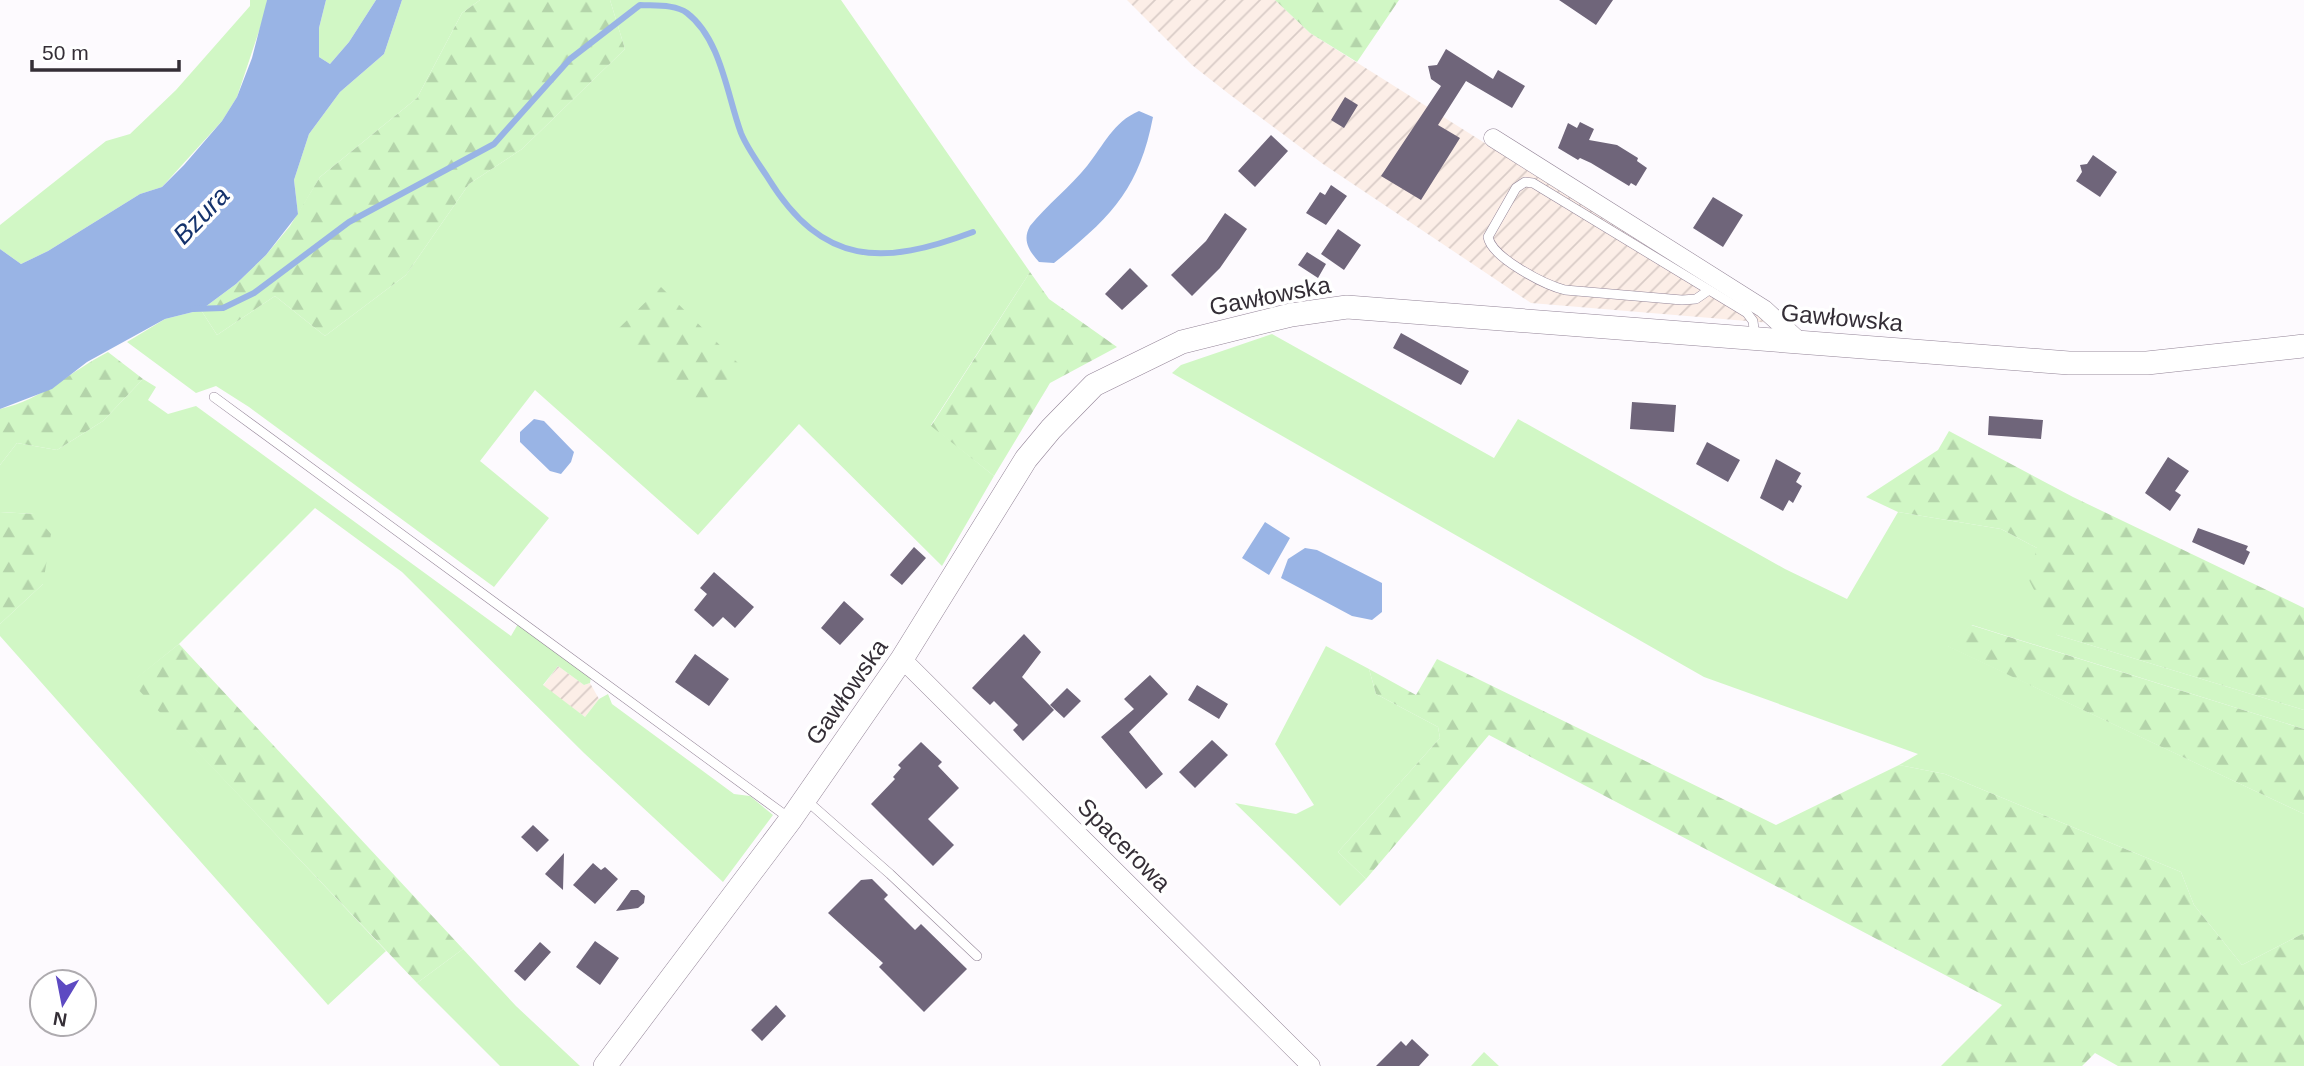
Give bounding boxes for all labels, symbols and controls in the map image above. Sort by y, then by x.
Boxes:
scale bar [32,28,178,72]
text: 50 m [42,41,89,64]
water label: Bzura [167,180,235,250]
street label: Gawłowska [1207,270,1333,320]
street label: Gawłowska [1780,299,1905,336]
street label: Gawłowska [800,633,893,750]
street label: Spacerowa [1072,793,1177,897]
north arrow [28,968,98,1038]
text: N [52,1008,69,1031]

